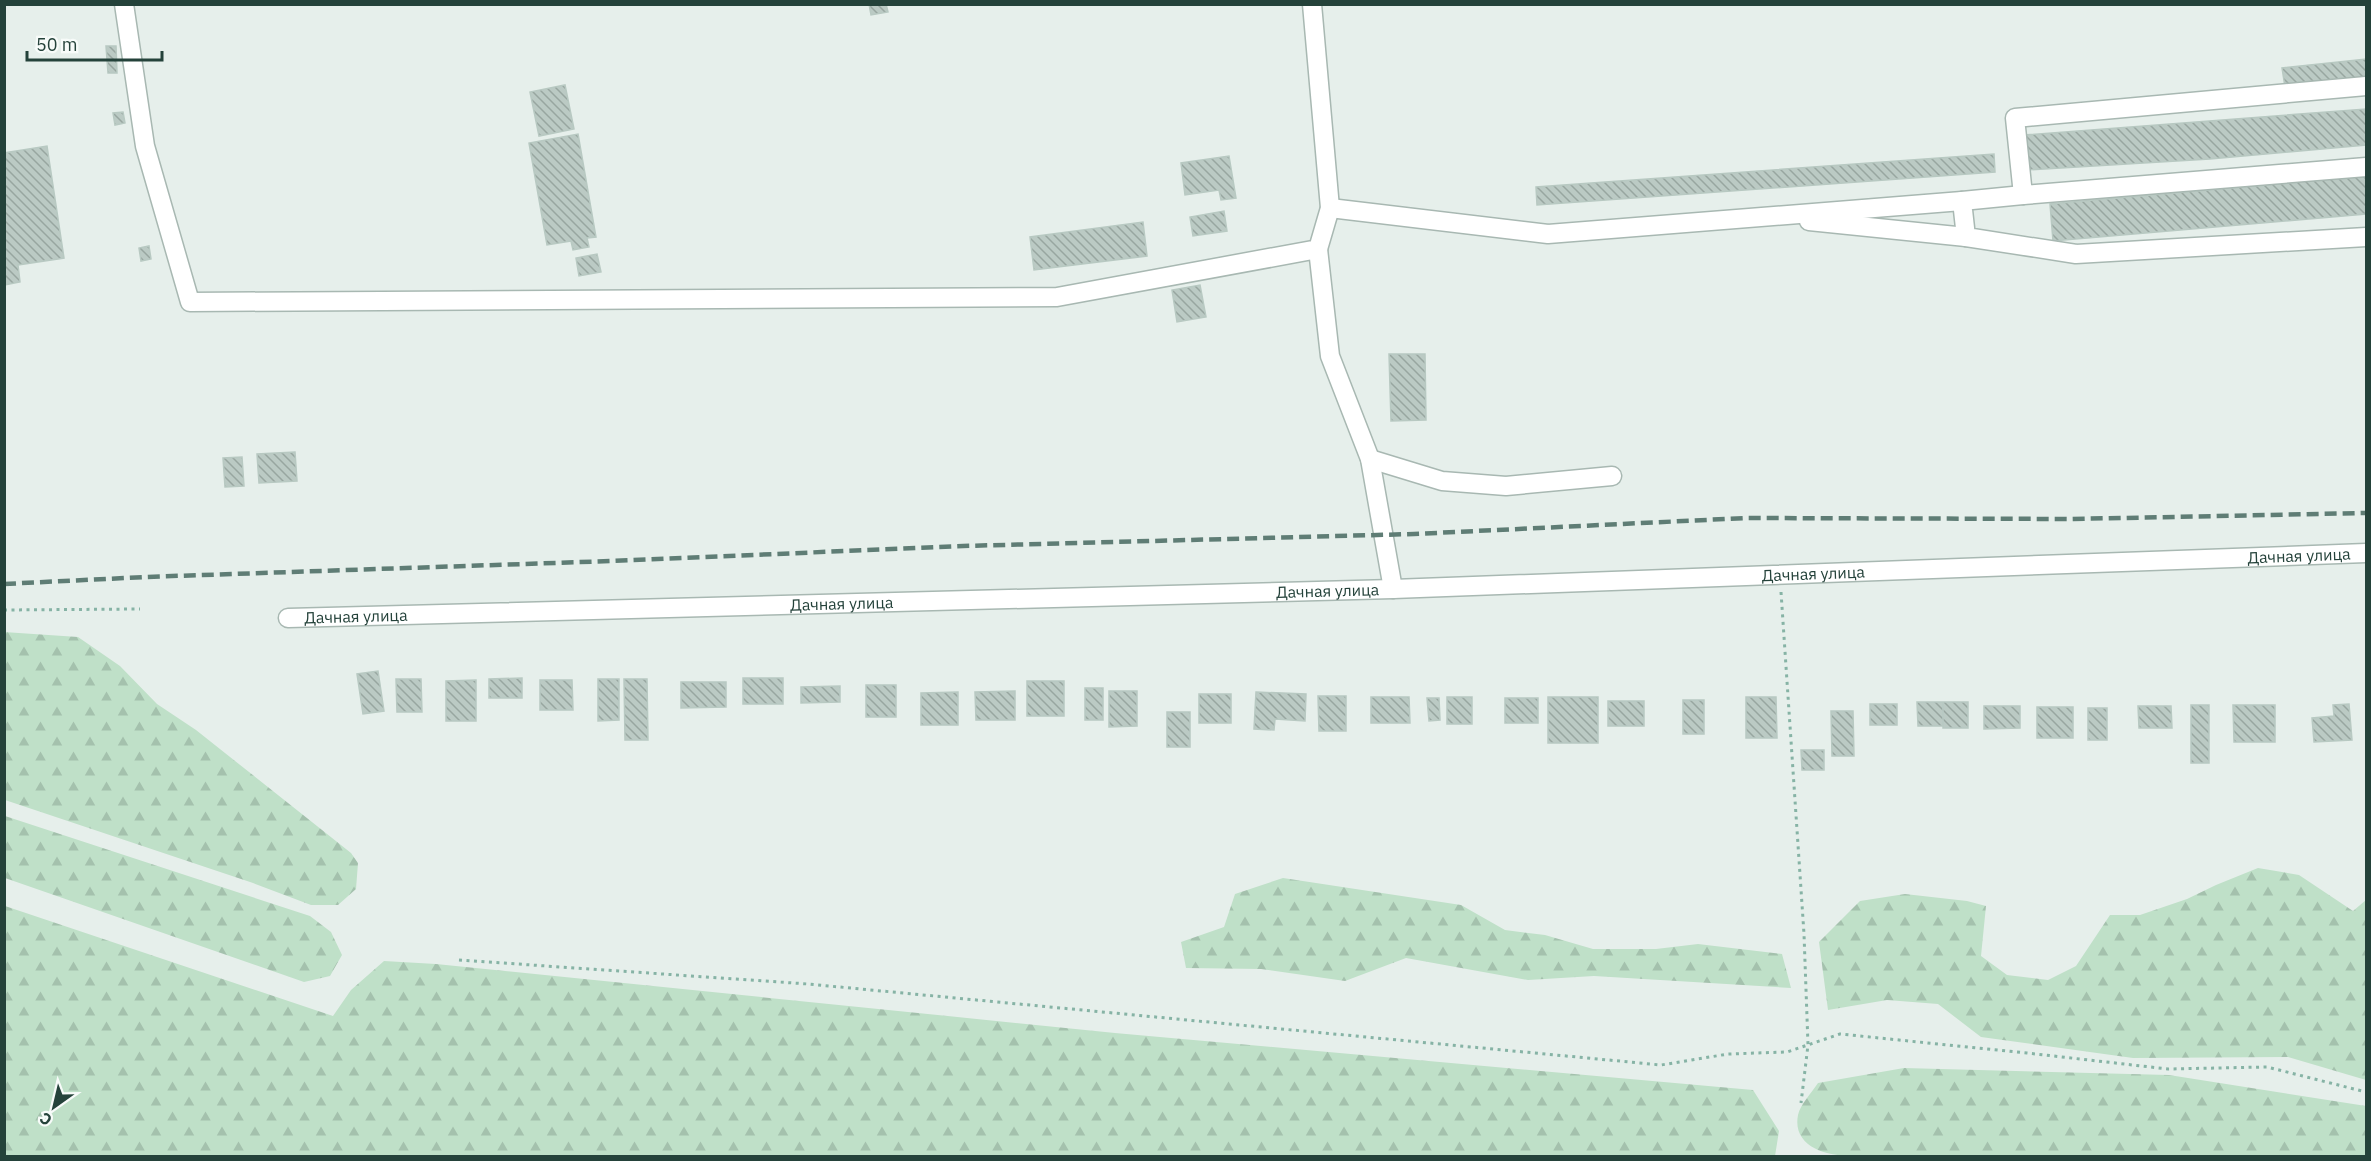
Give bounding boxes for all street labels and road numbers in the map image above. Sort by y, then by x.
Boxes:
street label: Дачная улица [2247,544,2351,567]
street label: Дачная улица [1761,562,1866,585]
street label: Дачная улица [1276,579,1380,602]
street label: Дачная улица [790,592,894,615]
street label: Дачная улица [304,605,408,628]

